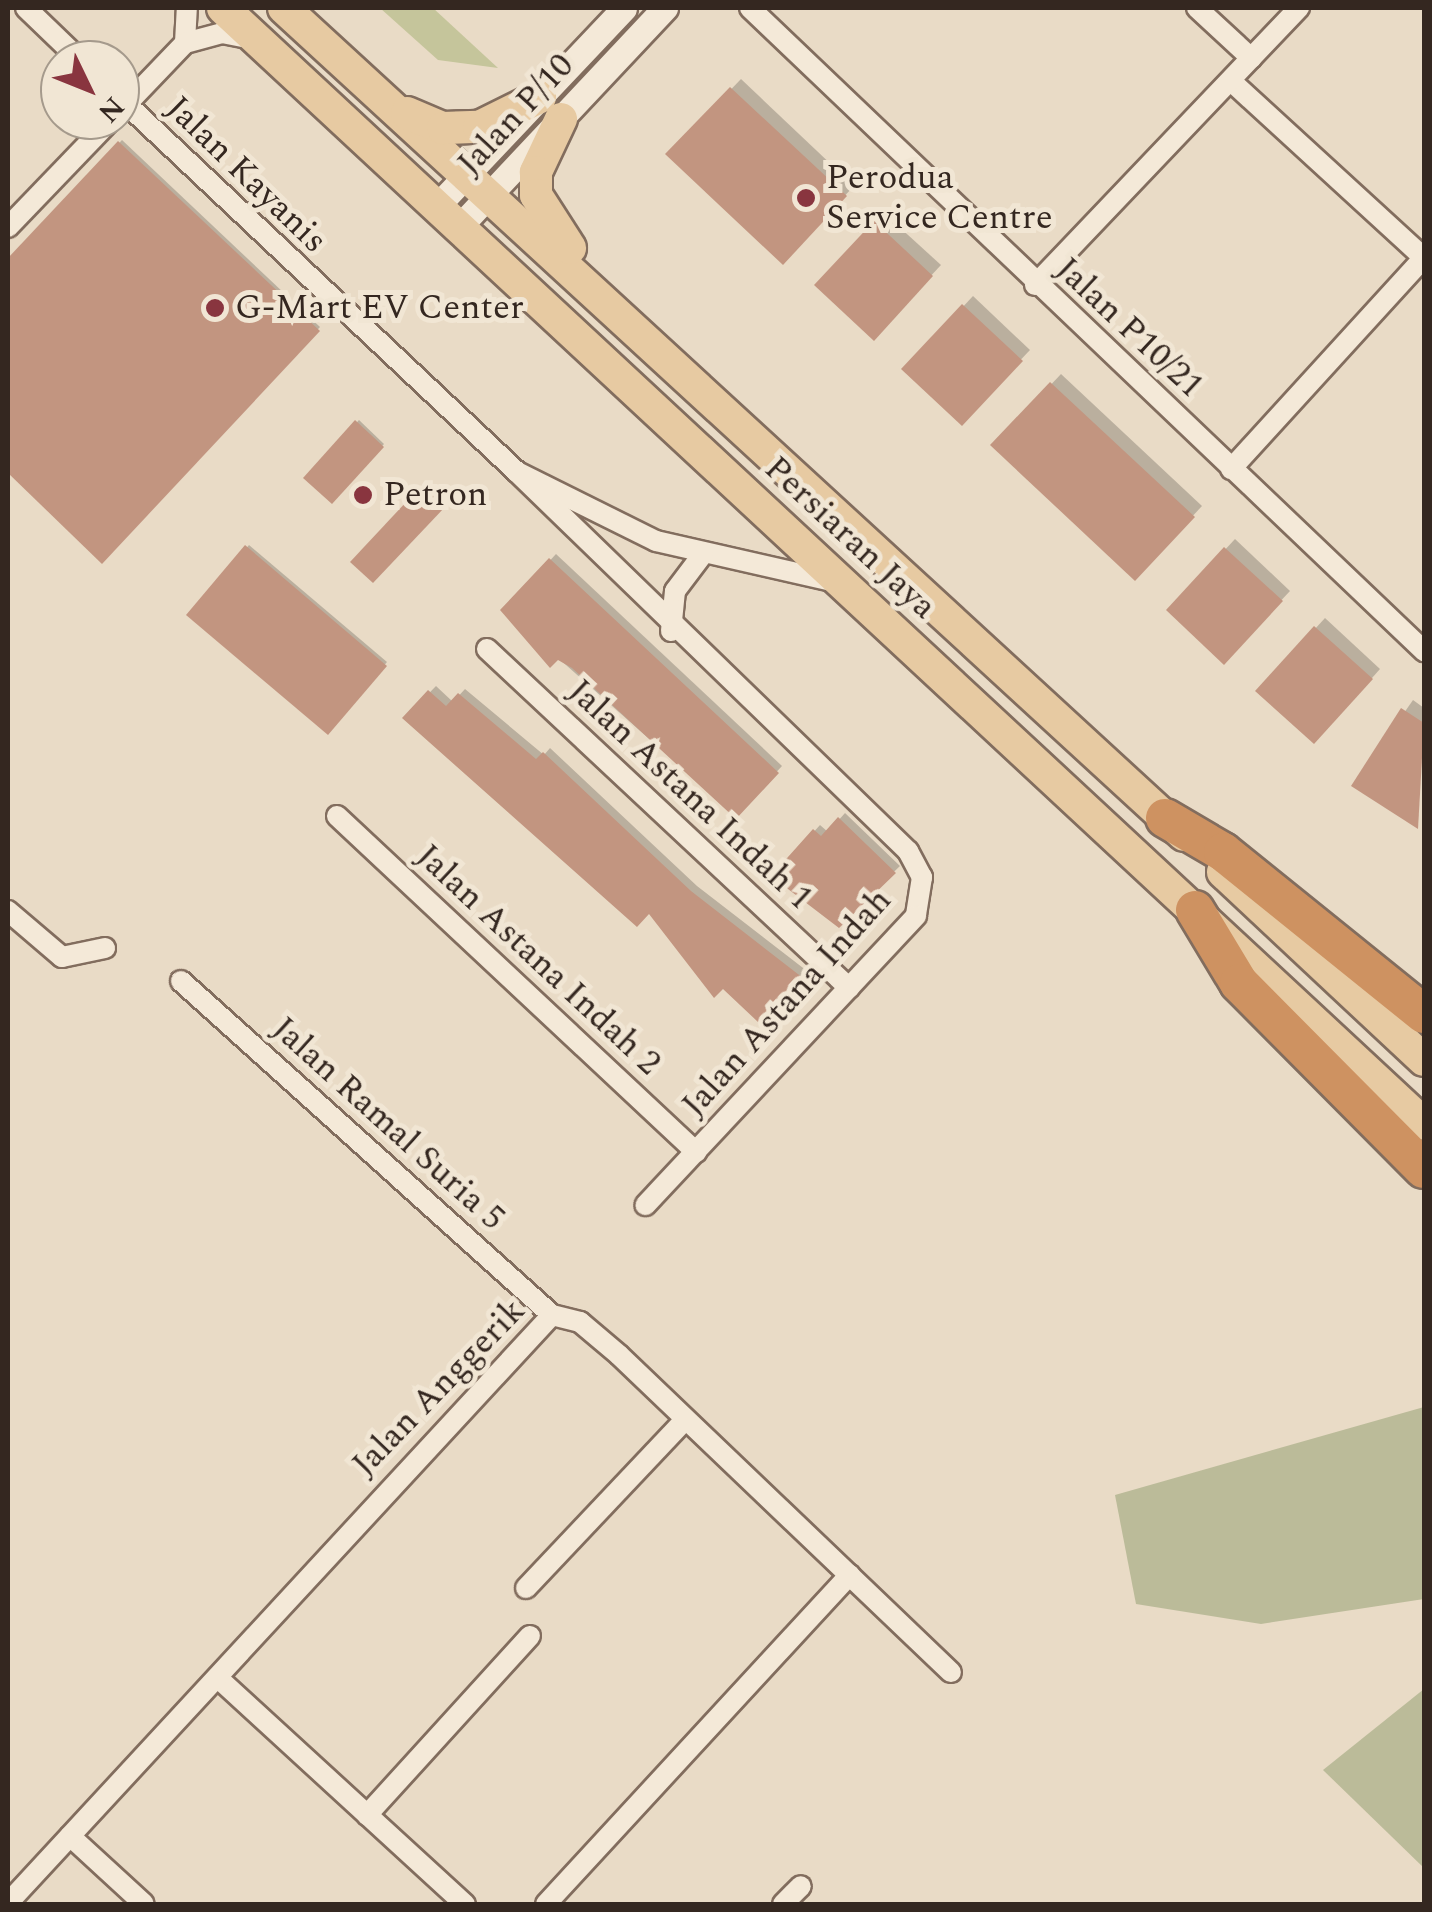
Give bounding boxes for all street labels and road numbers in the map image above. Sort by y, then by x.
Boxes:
street label: Jalan P/10 [449,45,583,185]
street label: Jalan Kayanis [157,88,335,262]
street label: Jalan P10/21 [1046,249,1212,407]
street label: Persiaran Jaya [755,448,945,628]
street label: Jalan Astana Indah 1 [559,671,821,919]
street label: Jalan Astana Indah 2 [407,836,669,1084]
street label: Jalan Astana Indah [673,880,901,1126]
street label: Jalan Ramal Suria 5 [263,1008,513,1240]
street label: Jalan Anggerik [344,1290,534,1486]

